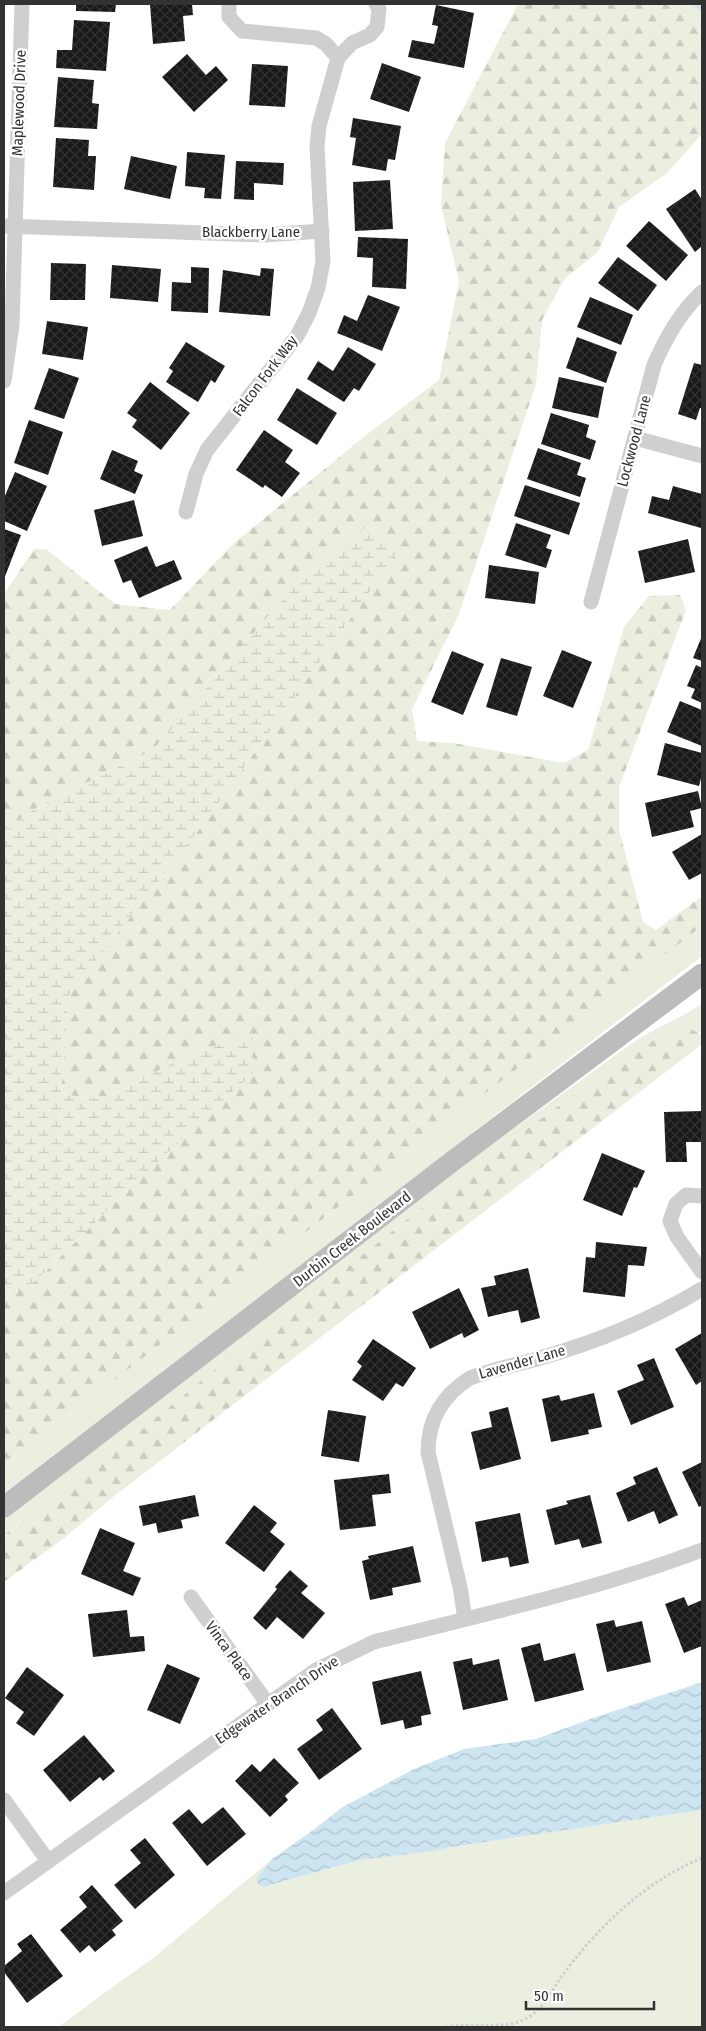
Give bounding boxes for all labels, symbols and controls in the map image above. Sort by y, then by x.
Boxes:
street label: Maplewood Drive [8,50,30,156]
street label: Blackberry Lane [202,223,300,241]
street label: Falcon Fork Way [229,332,301,420]
street label: Lockwood Lane [613,393,655,489]
street label: Durbin Creek Boulevard [290,1187,414,1291]
street label: Lavender Lane [477,1341,567,1383]
street label: Vinca Place [201,1618,257,1684]
street label: Edgewater Branch Drive [212,1652,342,1748]
scale bar [526,1978,654,2010]
text: 50 m [534,1987,564,2005]

